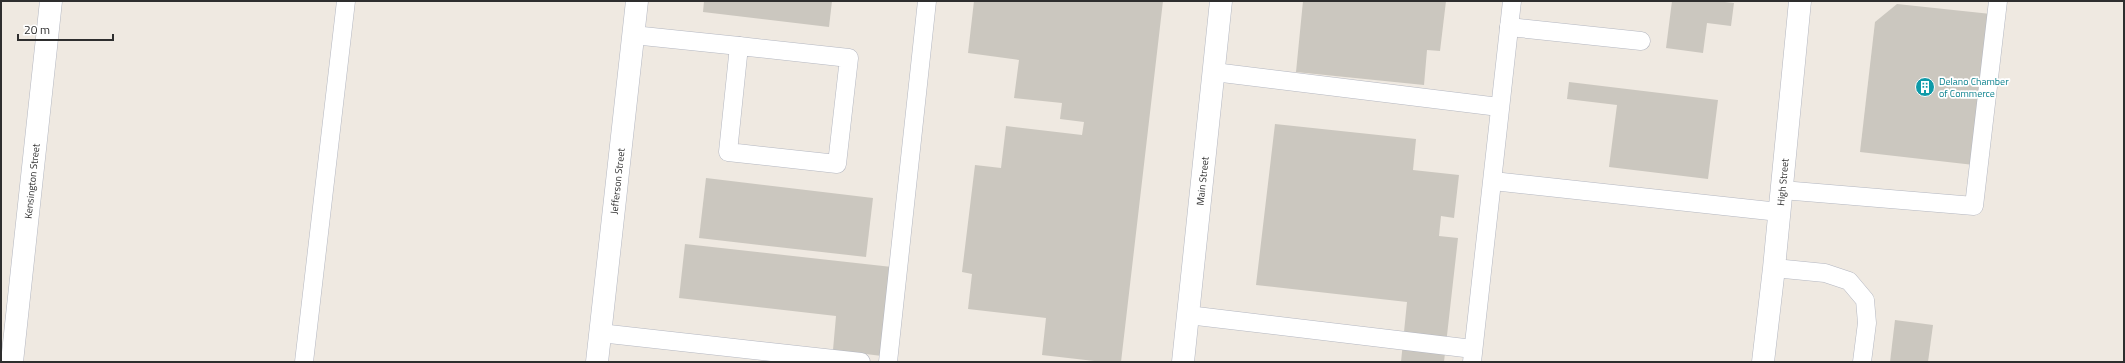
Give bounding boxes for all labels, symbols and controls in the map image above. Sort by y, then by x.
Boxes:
scale bar [18,16,113,42]
text: 20 m [24,20,50,39]
place label: Delano Chamber of Commerce [1939,74,2009,101]
building icon: Delano Chamber of Commerce [1914,76,1936,98]
street label: Kensington Street [20,142,43,219]
street label: Jefferson Street [606,147,628,215]
street label: Main Street [1192,155,1212,206]
street label: High Street [1773,157,1792,206]

